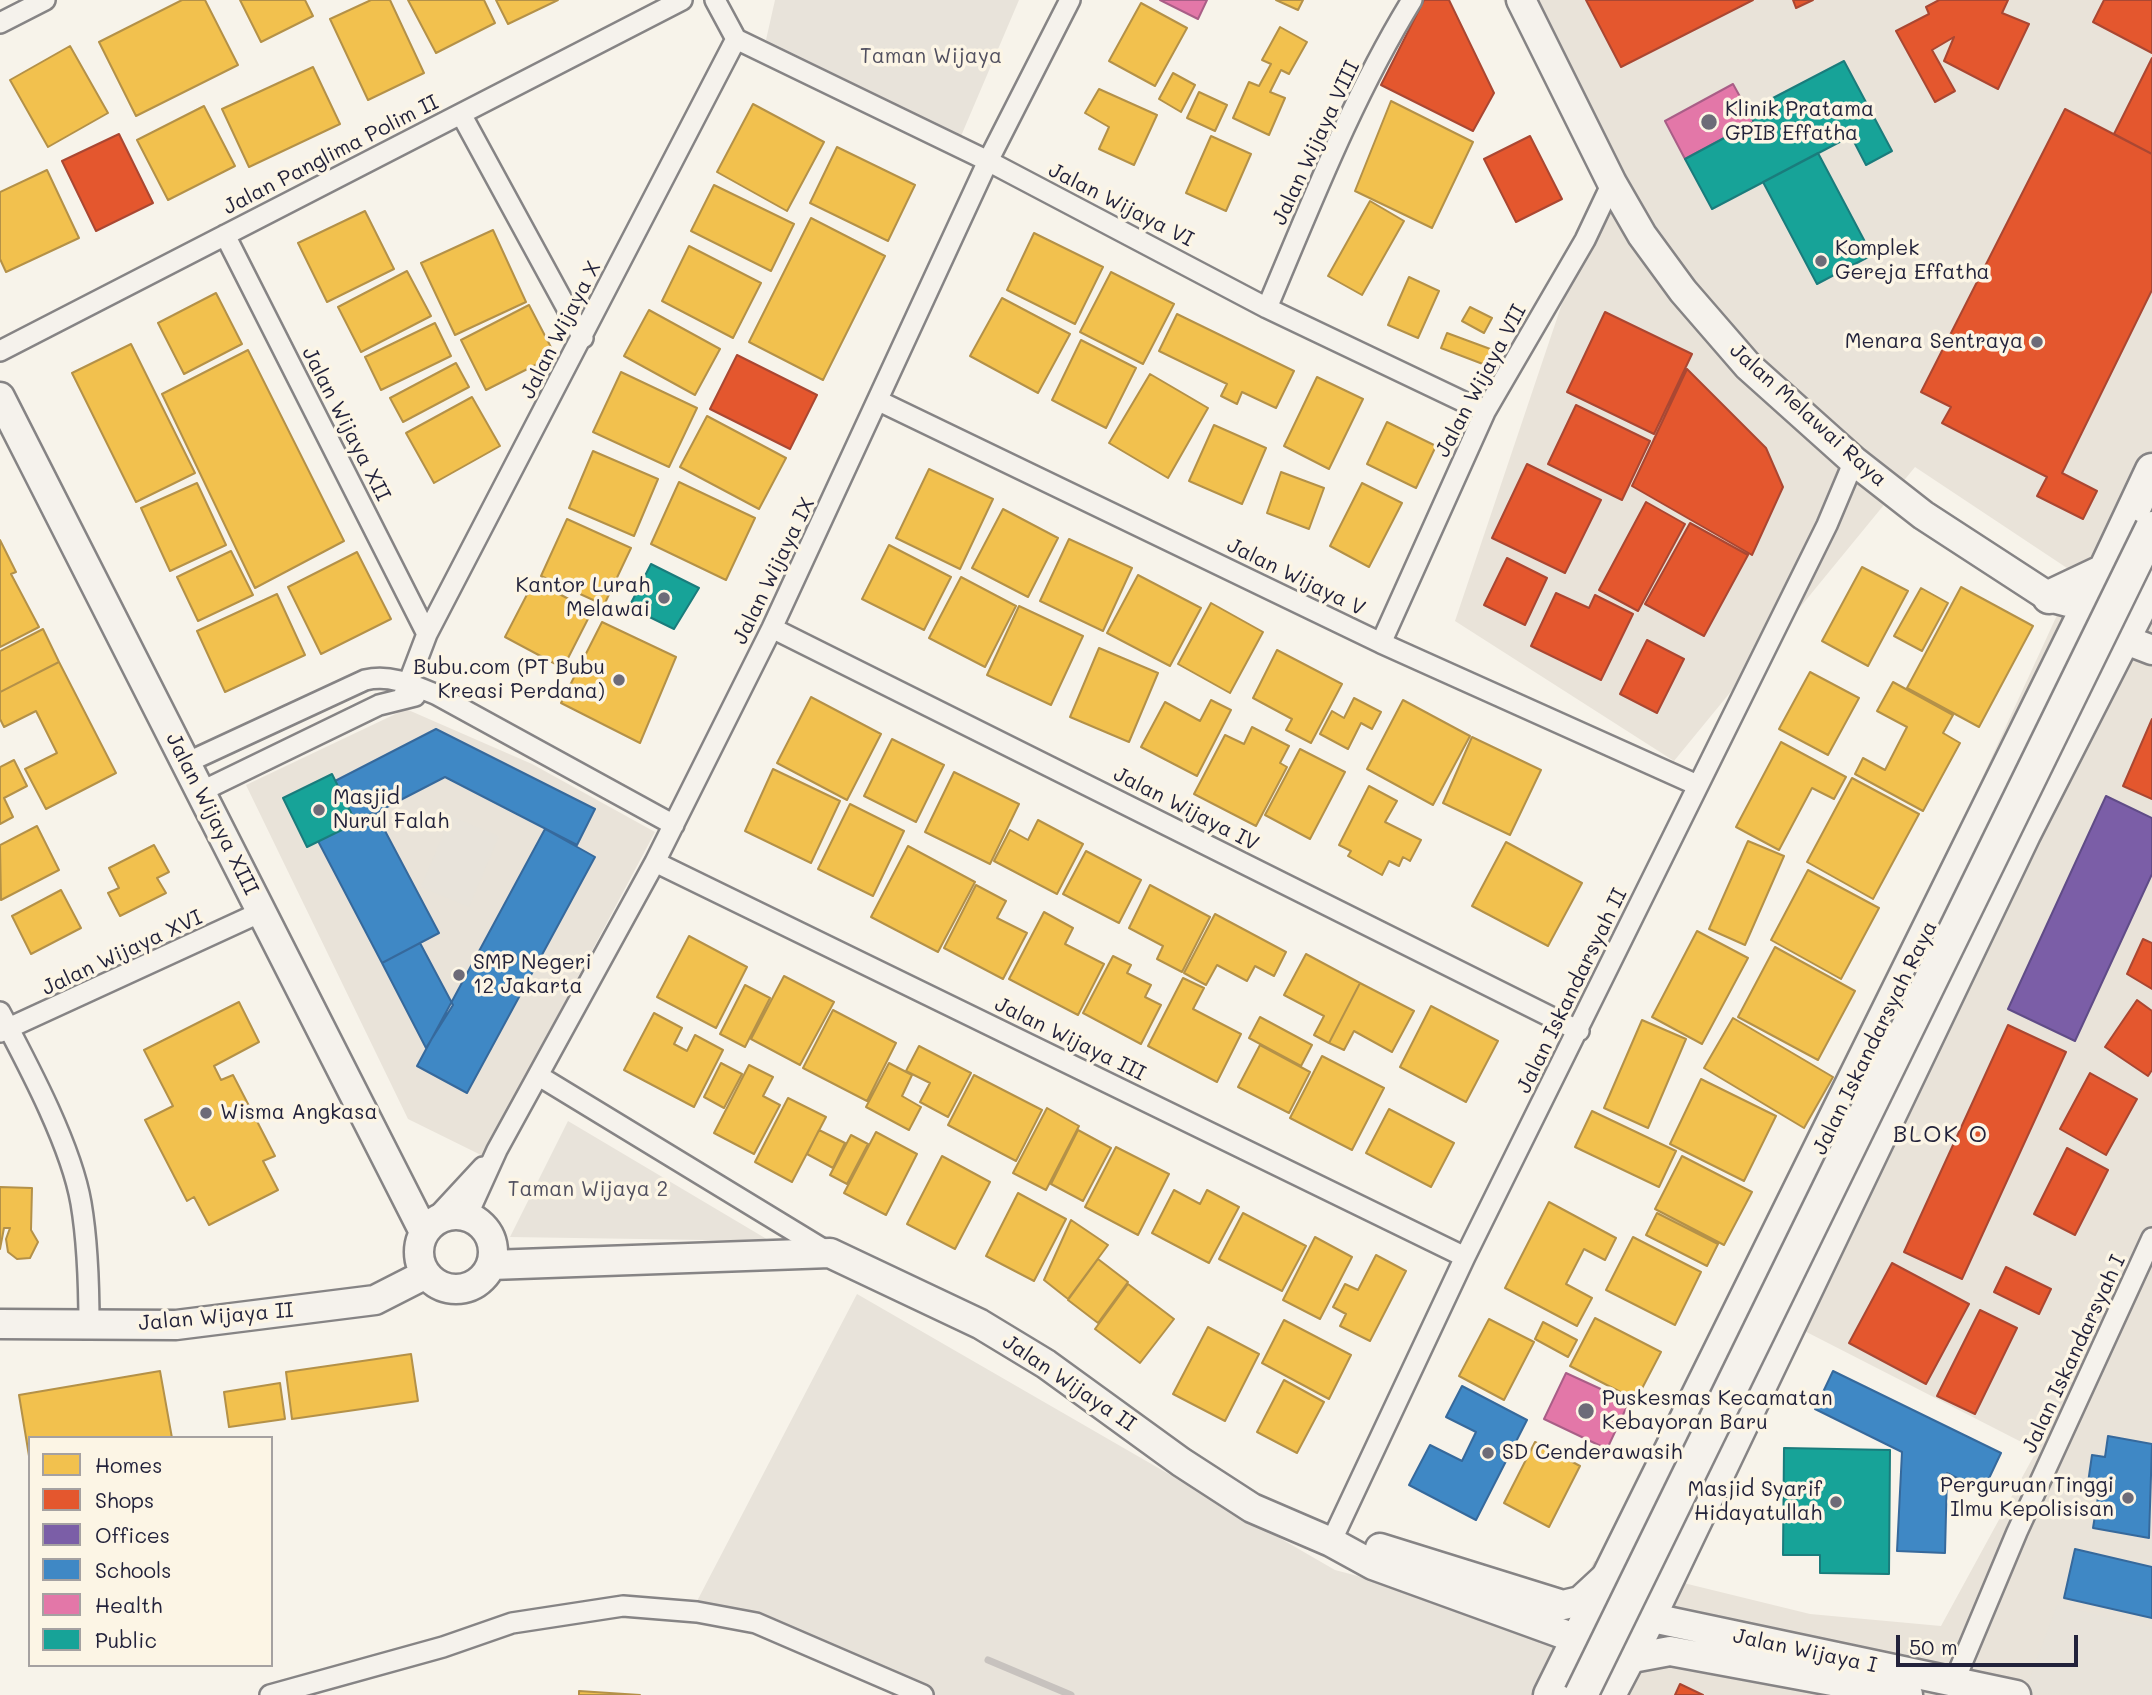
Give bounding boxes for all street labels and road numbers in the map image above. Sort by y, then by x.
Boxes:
street label: Jalan Wijaya VIII [1267,57,1365,229]
street label: Jalan Panglima Polim II [219,90,443,220]
street label: Jalan Wijaya VI [1044,158,1198,252]
street label: Jalan Wijaya X [515,257,607,403]
street label: Jalan Wijaya VII [1430,300,1532,462]
street label: Jalan Melawai Raya [1724,338,1892,492]
street label: Jalan Wijaya XII [296,343,396,505]
street label: Jalan Wijaya IX [728,493,820,649]
street label: Jalan Wijaya V [1223,533,1369,621]
street label: Jalan Wijaya XIII [160,729,264,899]
street label: Jalan Wijaya IV [1109,762,1263,856]
street label: Jalan Iskandarsyah II [1511,884,1633,1098]
street label: Jalan Wijaya XVI [38,905,206,1001]
street label: Jalan Iskandarsyah Raya [1807,917,1943,1159]
street label: Jalan Wijaya III [990,992,1150,1086]
street label: Jalan Iskandarsyah I [2017,1251,2131,1457]
street label: Jalan Wijaya II [137,1298,295,1336]
street label: Jalan Wijaya II [998,1329,1140,1437]
street label: Jalan Wijaya I [1731,1623,1879,1679]

